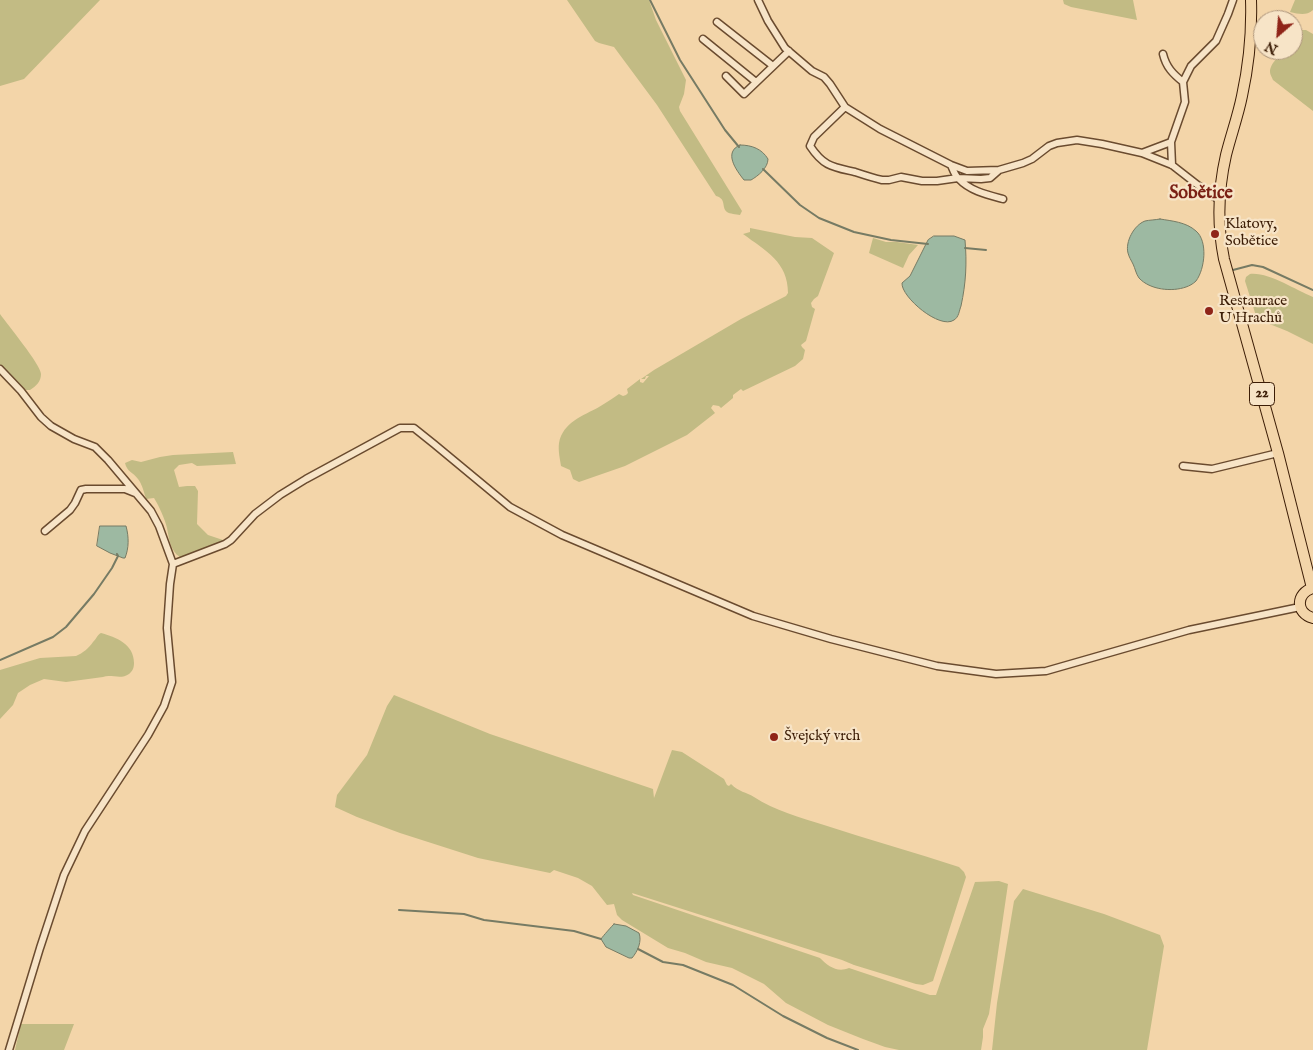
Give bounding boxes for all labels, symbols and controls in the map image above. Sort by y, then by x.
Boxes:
north arrow [1253,10,1303,60]
text: N [1262,37,1281,58]
district label: Sobětice [1169,183,1233,205]
place label: Klatovy, Sobětice [1225,216,1278,251]
marker: Klatovy, Sobětice [1209,228,1221,240]
place label: Restaurace U Hrachů [1219,293,1287,328]
marker: Restaurace U Hrachů [1203,305,1215,317]
road number: 22 [1250,382,1274,406]
place label: Švejcký vrch [784,728,860,746]
marker: Švejcký vrch [768,731,780,743]

